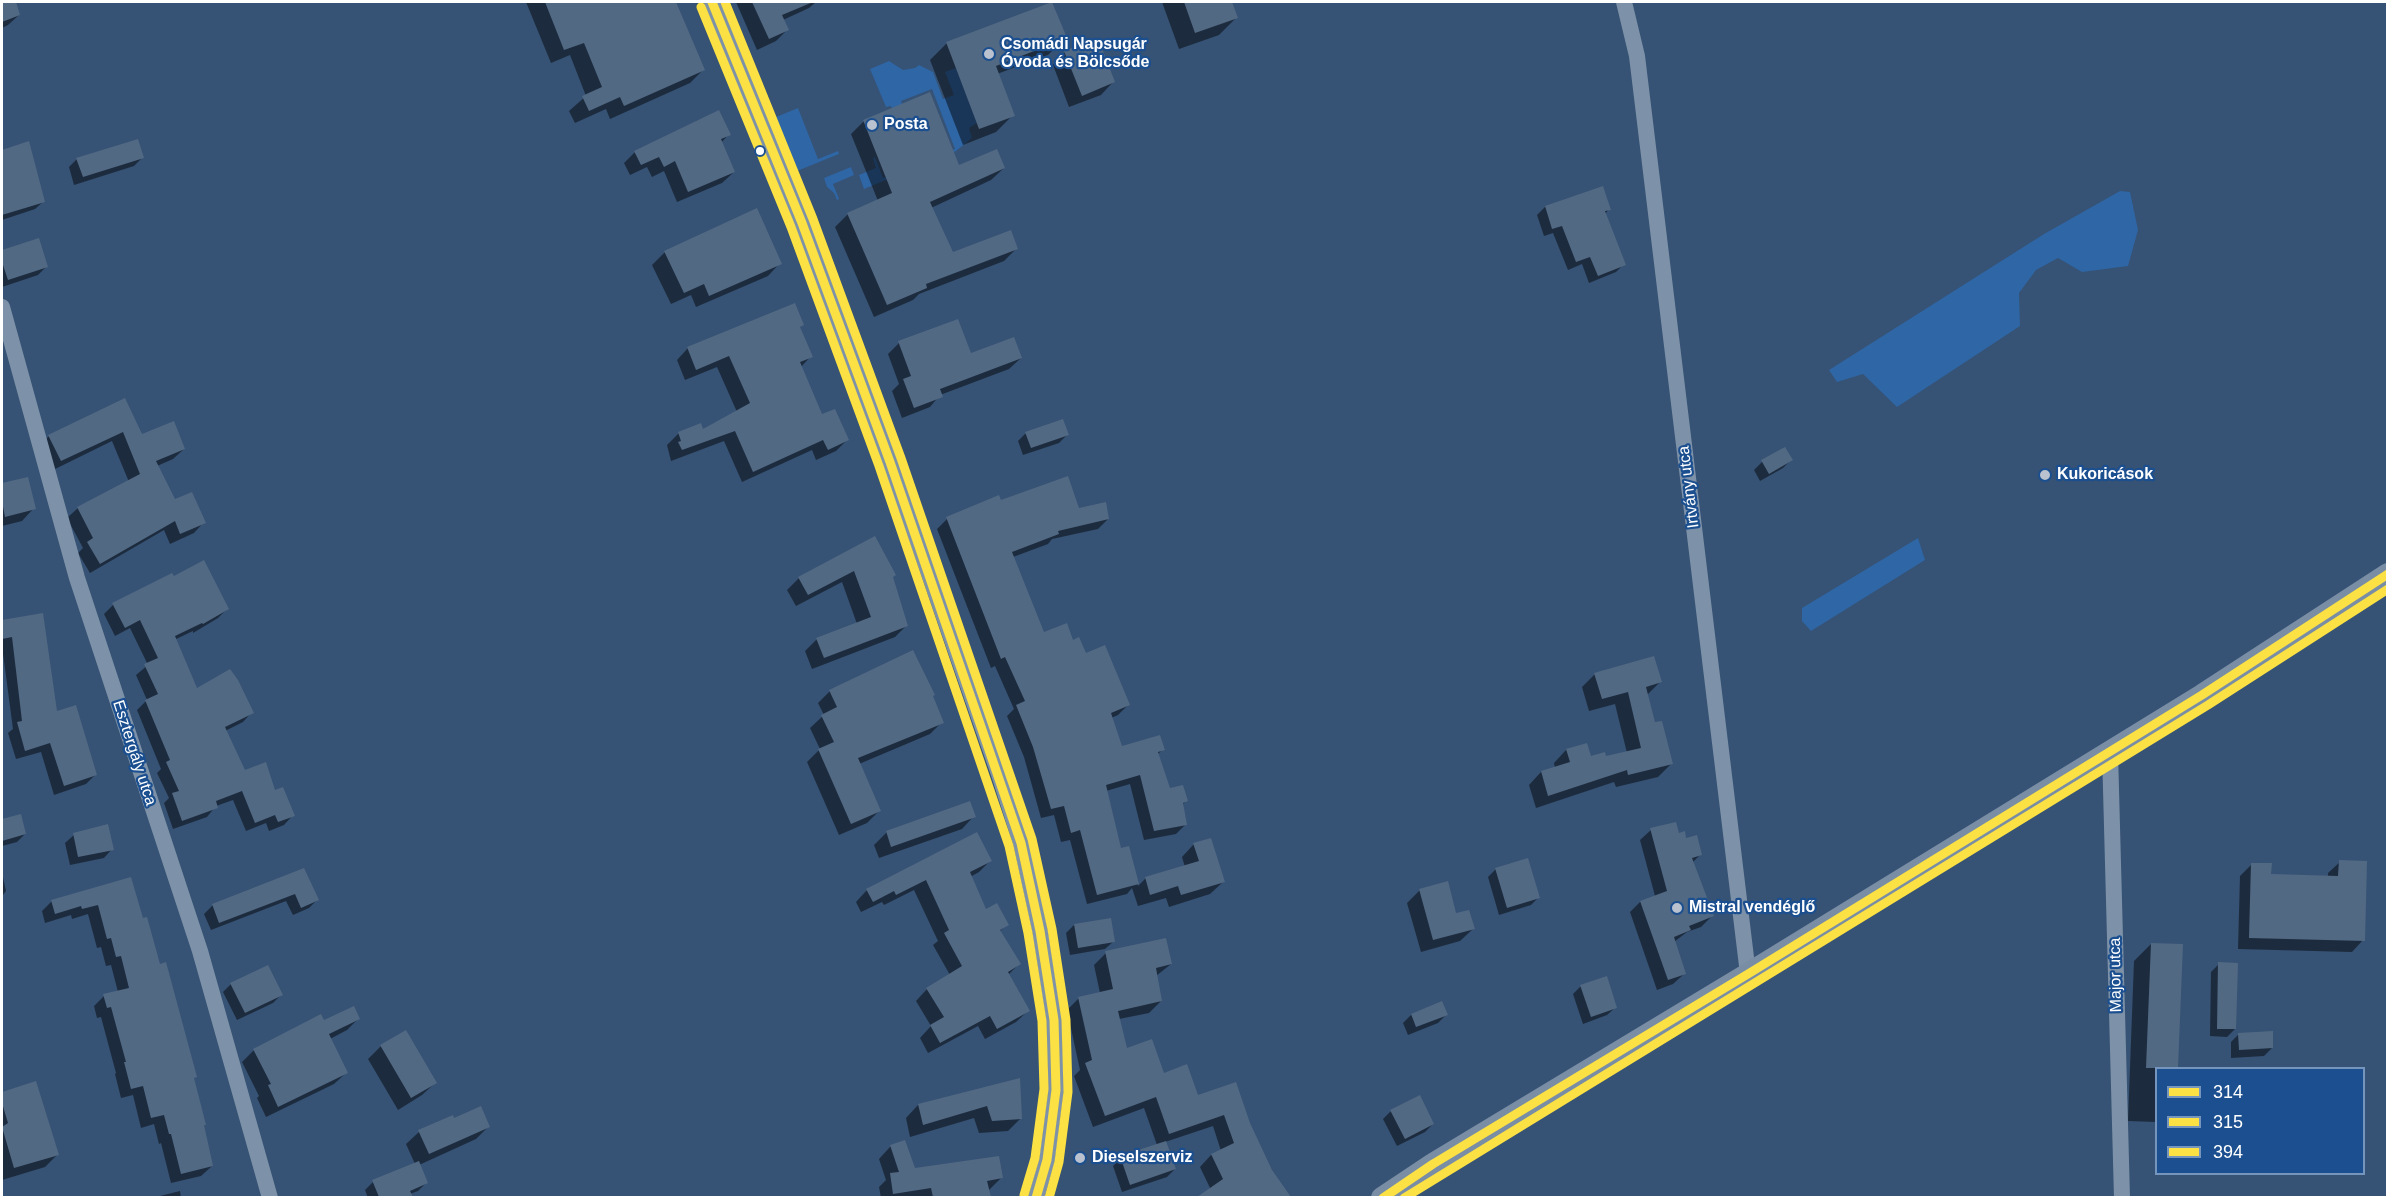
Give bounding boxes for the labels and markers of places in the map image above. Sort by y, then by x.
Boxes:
place label: Csomádi Napsugár Óvoda és Bölcsőde [1001,35,1149,73]
marker: Csomádi Napsugár Óvoda és Bölcsőde [982,47,996,61]
place label: Posta [884,115,928,135]
marker: Posta [865,118,879,132]
unlabelled marker [754,145,766,157]
place label: Kukoricások [2057,465,2153,485]
marker: Kukoricások [2038,468,2052,482]
place label: Mistral vendéglő [1689,898,1815,918]
marker: Mistral vendéglő [1670,901,1684,915]
place label: Dieselszerviz [1092,1148,1193,1168]
marker: Dieselszerviz [1073,1151,1087,1165]

